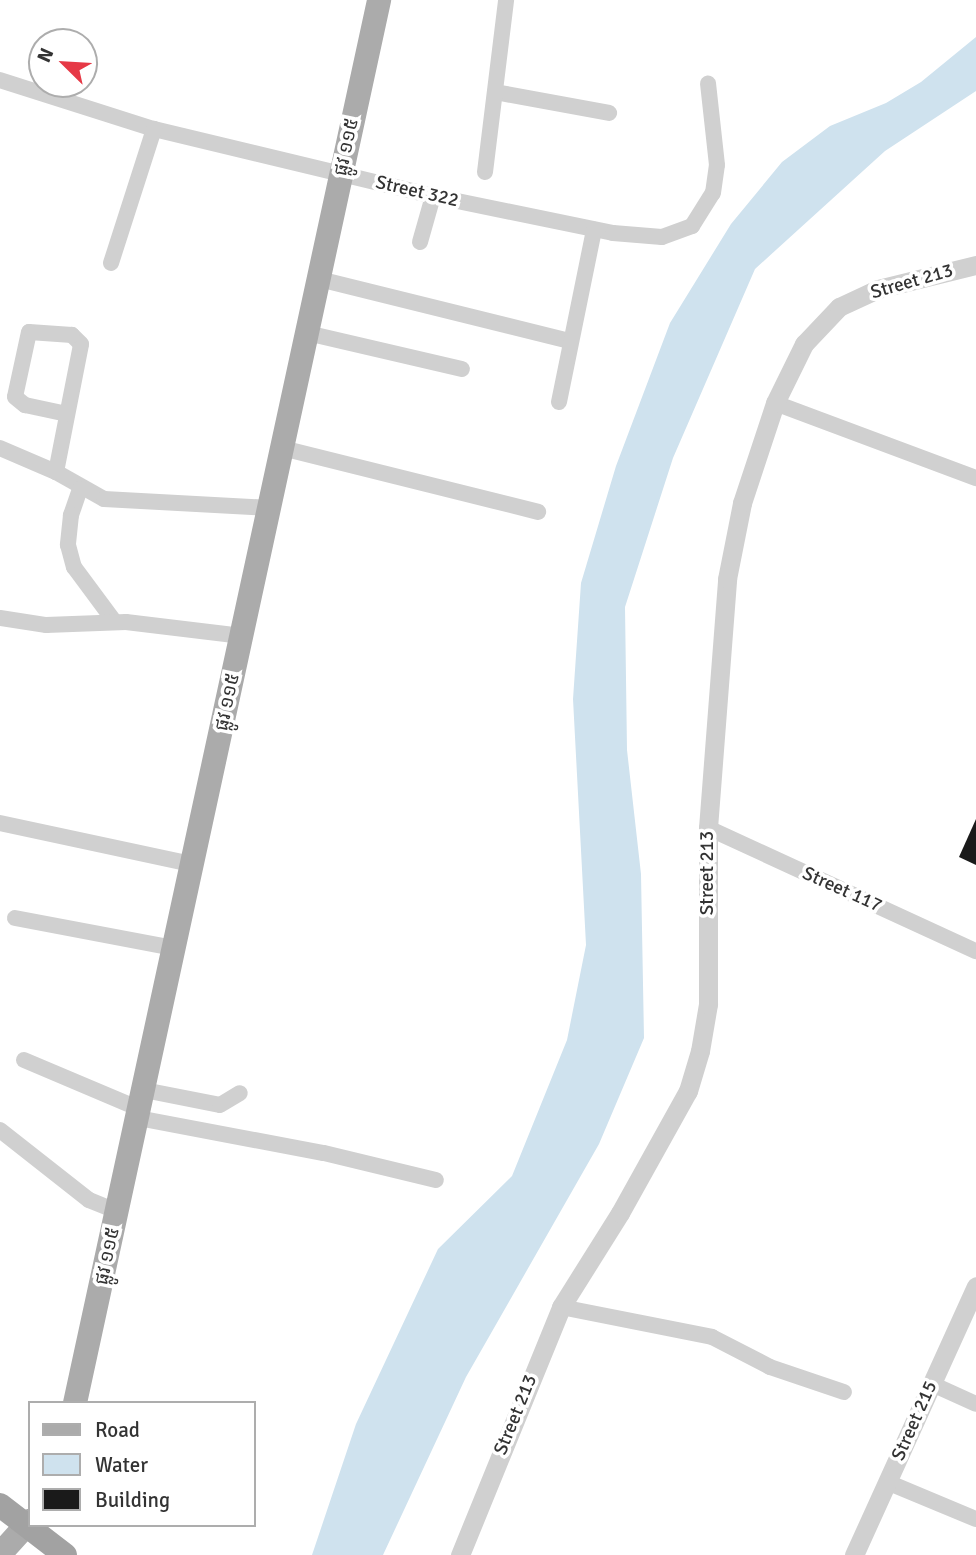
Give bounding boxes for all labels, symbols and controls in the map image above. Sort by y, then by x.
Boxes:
north arrow [28,28,98,98]
text: N [32,44,59,66]
street label: ផ្លូវ ១១៥ [330,116,364,178]
street label: Street 322 [373,171,461,213]
street label: Street 213 [868,259,956,305]
street label: ផ្លូវ ១១៥ [211,671,245,733]
street label: Street 213 [697,831,719,915]
street label: Street 117 [799,862,885,918]
street label: ផ្លូវ ១១៥ [91,1225,125,1287]
street label: Street 213 [490,1372,542,1458]
street label: Street 215 [887,1378,943,1464]
legend [28,1401,256,1527]
text: Road [95,1417,140,1443]
text: Water [95,1452,148,1478]
text: Building [95,1487,170,1513]

